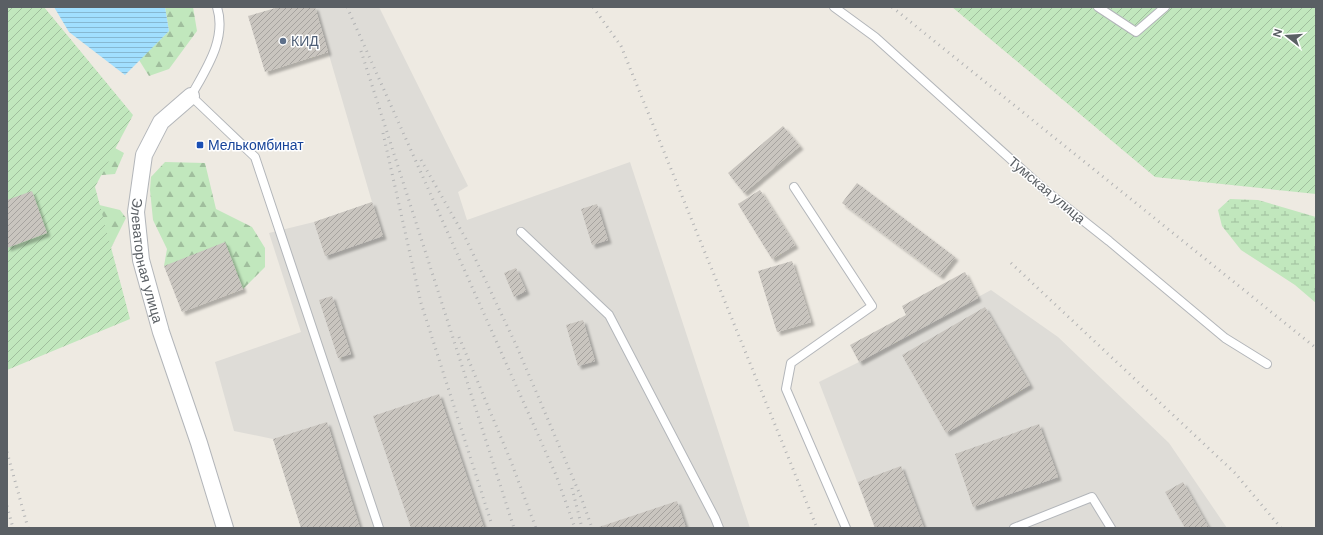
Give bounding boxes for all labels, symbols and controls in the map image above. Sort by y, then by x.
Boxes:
north arrow [1267,16,1307,56]
text: N [1270,27,1285,39]
place label: КИД [291,32,319,50]
marker: КИД [278,36,288,46]
place label: Мелькомбинат [208,136,304,154]
marker: Мелькомбинат [195,140,205,150]
street label: Тумская улица [1005,152,1089,228]
street label: Элеваторная улица [127,197,167,325]

